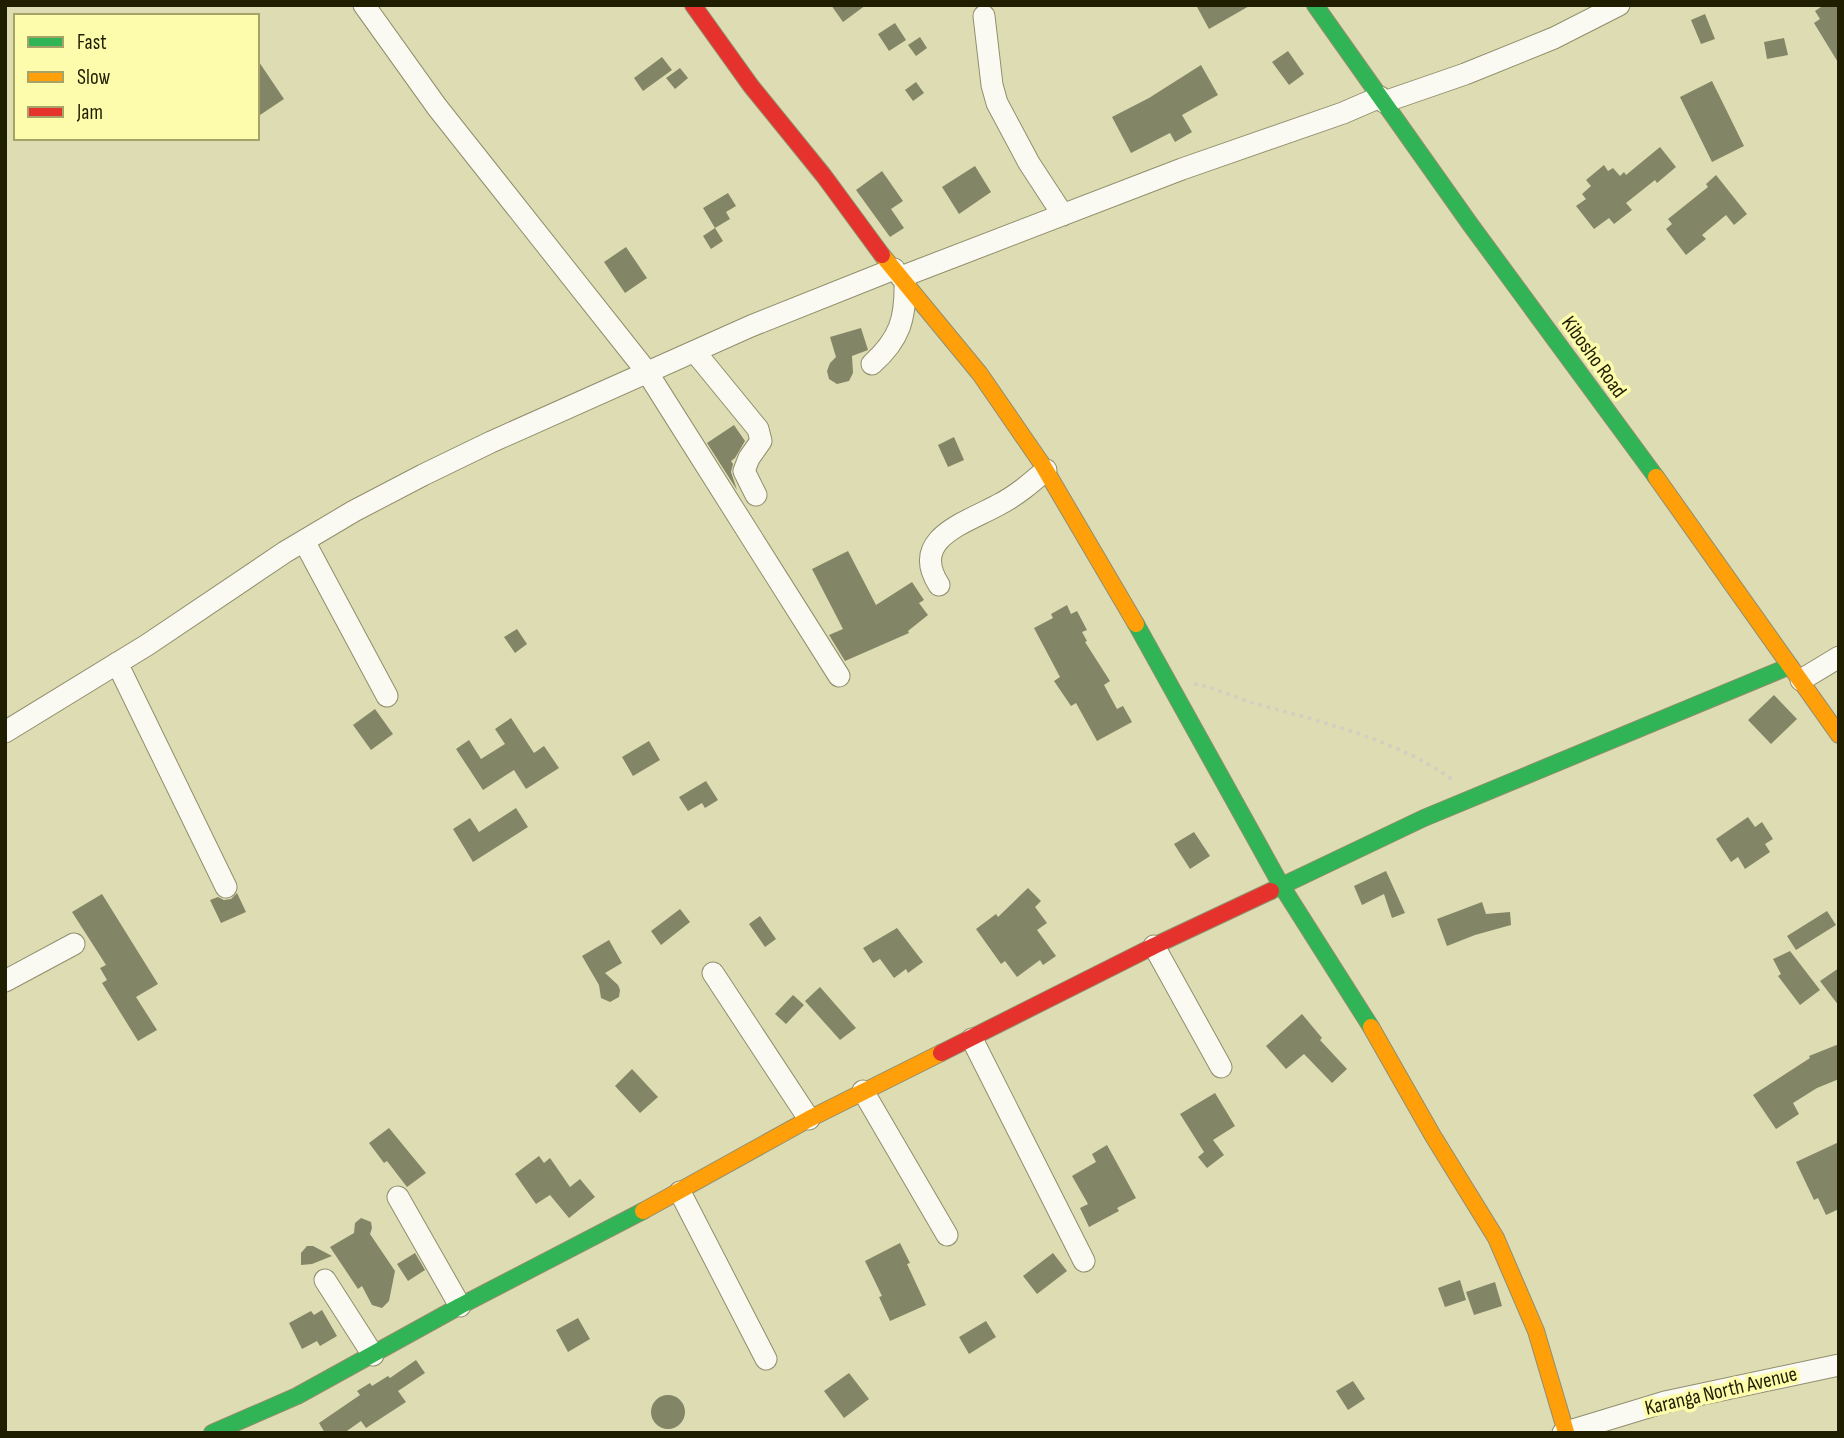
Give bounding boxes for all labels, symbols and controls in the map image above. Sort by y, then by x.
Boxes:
legend [14,14,259,140]
text: Fast [77,30,107,55]
text: Slow [77,65,111,90]
text: Jam [76,100,103,125]
street label: Kibosho Road [1556,311,1632,403]
street label: Karanga North Avenue [1642,1361,1800,1421]

